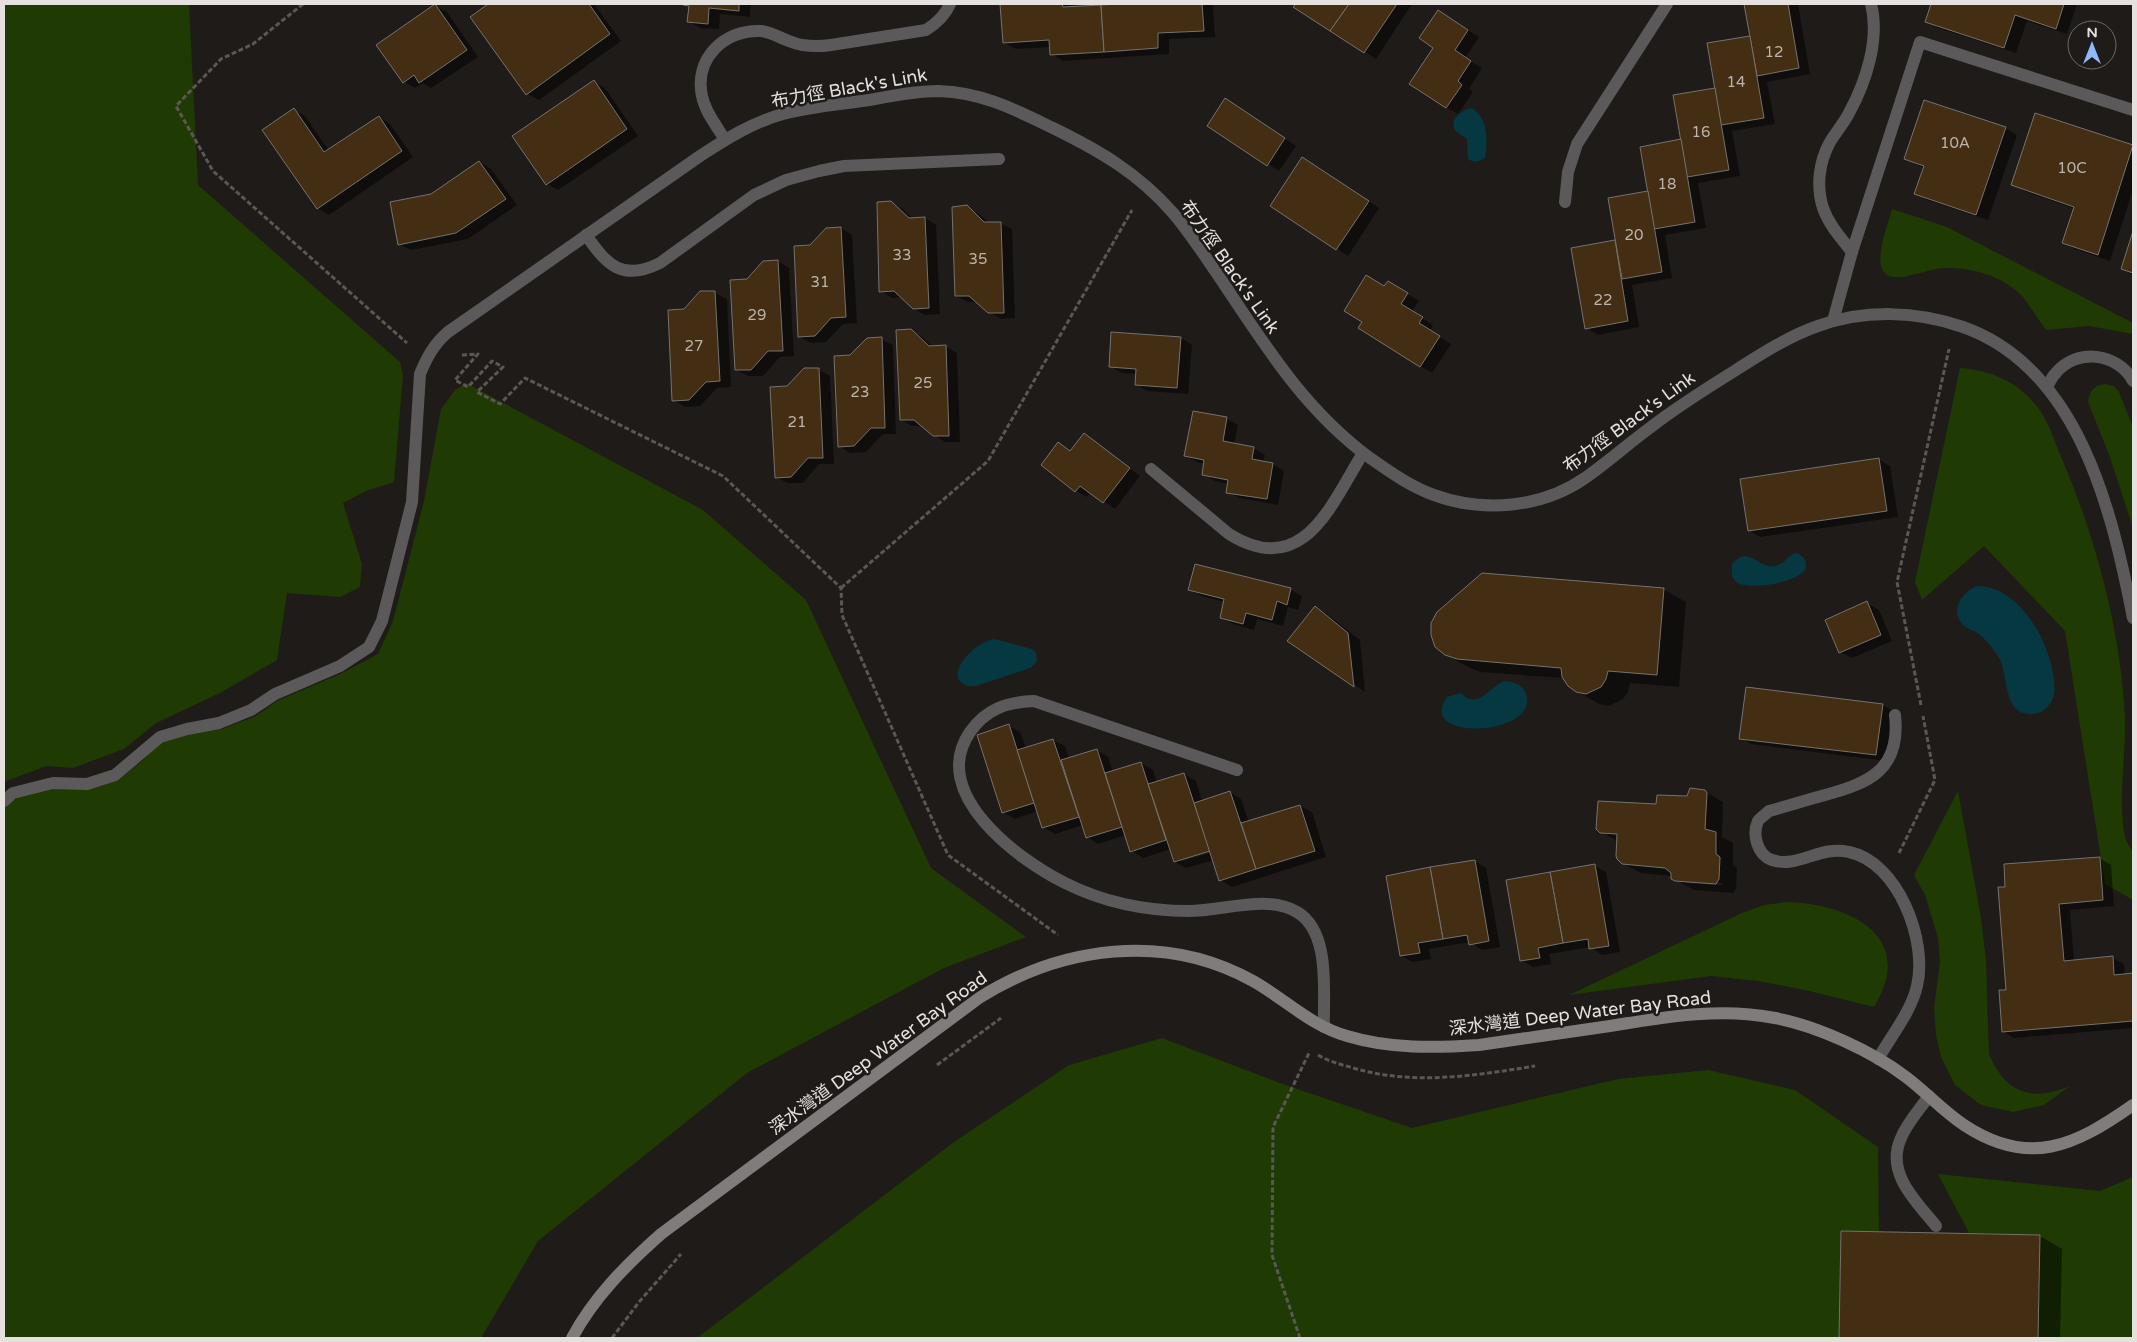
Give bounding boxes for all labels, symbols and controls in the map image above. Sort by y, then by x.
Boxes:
north arrow [2067,20,2117,70]
text: N [2086,24,2098,41]
house number: 12 [1765,43,1783,61]
street label: 布力徑 Black's Link [769,63,929,113]
house number: 14 [1727,73,1745,91]
house number: 16 [1692,123,1710,141]
house number: 10A [1940,134,1970,152]
house number: 10C [2057,159,2087,177]
house number: 18 [1658,175,1676,193]
street label: 布力徑 Black's Link [1176,196,1284,338]
house number: 20 [1625,226,1643,244]
house number: 33 [893,246,911,264]
house number: 35 [969,250,987,268]
house number: 31 [811,273,829,291]
house number: 22 [1594,291,1612,309]
house number: 29 [748,306,766,324]
house number: 27 [685,337,703,355]
street label: 布力徑 Black's Link [1559,367,1700,477]
house number: 25 [914,374,932,392]
house number: 23 [851,383,869,401]
house number: 21 [788,413,806,431]
street label: 深水灣道 Deep Water Bay Road [765,966,991,1140]
street label: 深水灣道 Deep Water Bay Road [1448,986,1712,1040]

